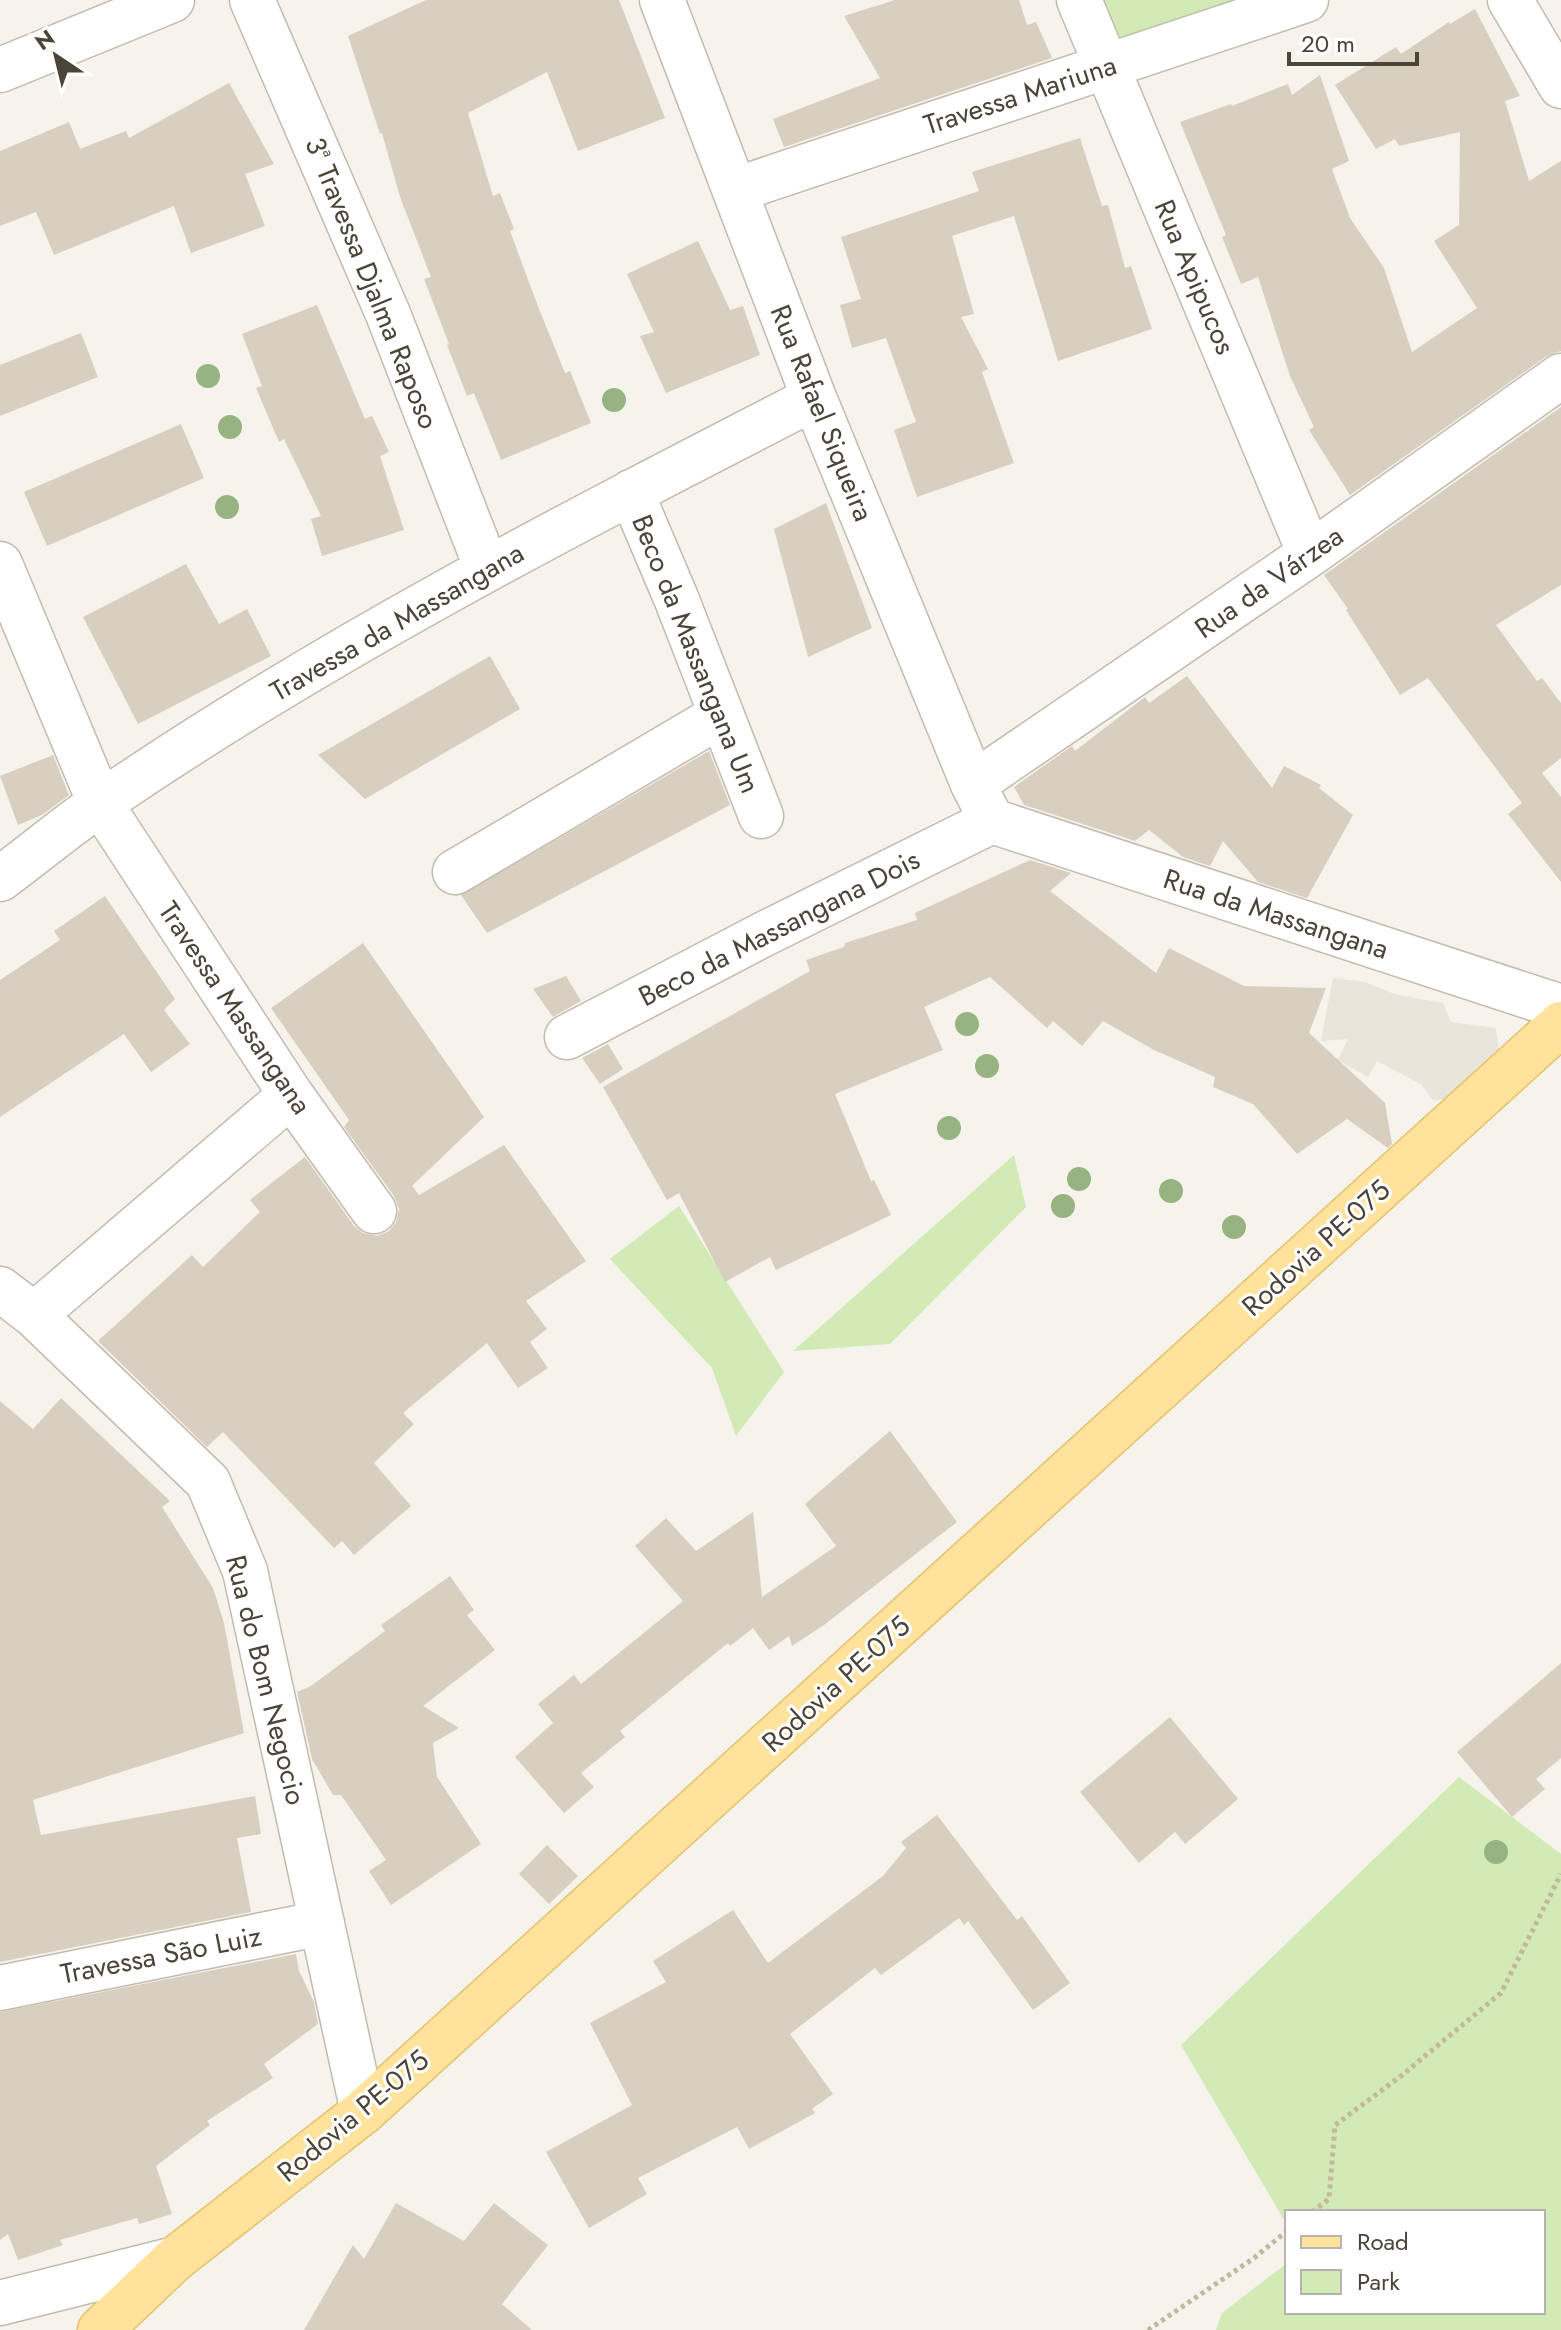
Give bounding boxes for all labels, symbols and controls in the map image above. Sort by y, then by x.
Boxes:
north arrow [16,16,96,96]
scale bar [1289,16,1417,66]
text: N [28,22,61,58]
text: 20 m [1301,26,1355,61]
street label: Travessa Mariuna [918,45,1122,145]
street label: 3ª Travessa Djalma Raposo [295,131,449,435]
street label: Rua Apipucos [1144,193,1246,361]
street label: Rua Rafael Siqueira [760,299,884,527]
street label: Beco da Massangana Um [621,509,771,799]
street label: Rua da Várzea [1186,516,1352,648]
street label: Travessa da Massangana [263,533,531,711]
street label: Beco da Massangana Dois [631,839,927,1017]
street label: Rua da Massangana [1158,858,1394,970]
street label: Travessa Massangana [148,893,322,1123]
street label: Rodovia PE-075 [1233,1170,1399,1326]
street label: Rua do Bom Negocio [215,1551,317,1809]
street label: Rodovia PE-075 [753,1606,919,1762]
street label: Travessa São Luiz [57,1915,265,1995]
street label: Rodovia PE-075 [268,2040,438,2192]
legend [1285,2210,1545,2314]
text: Road [1357,2224,1409,2259]
text: Park [1357,2264,1400,2299]

